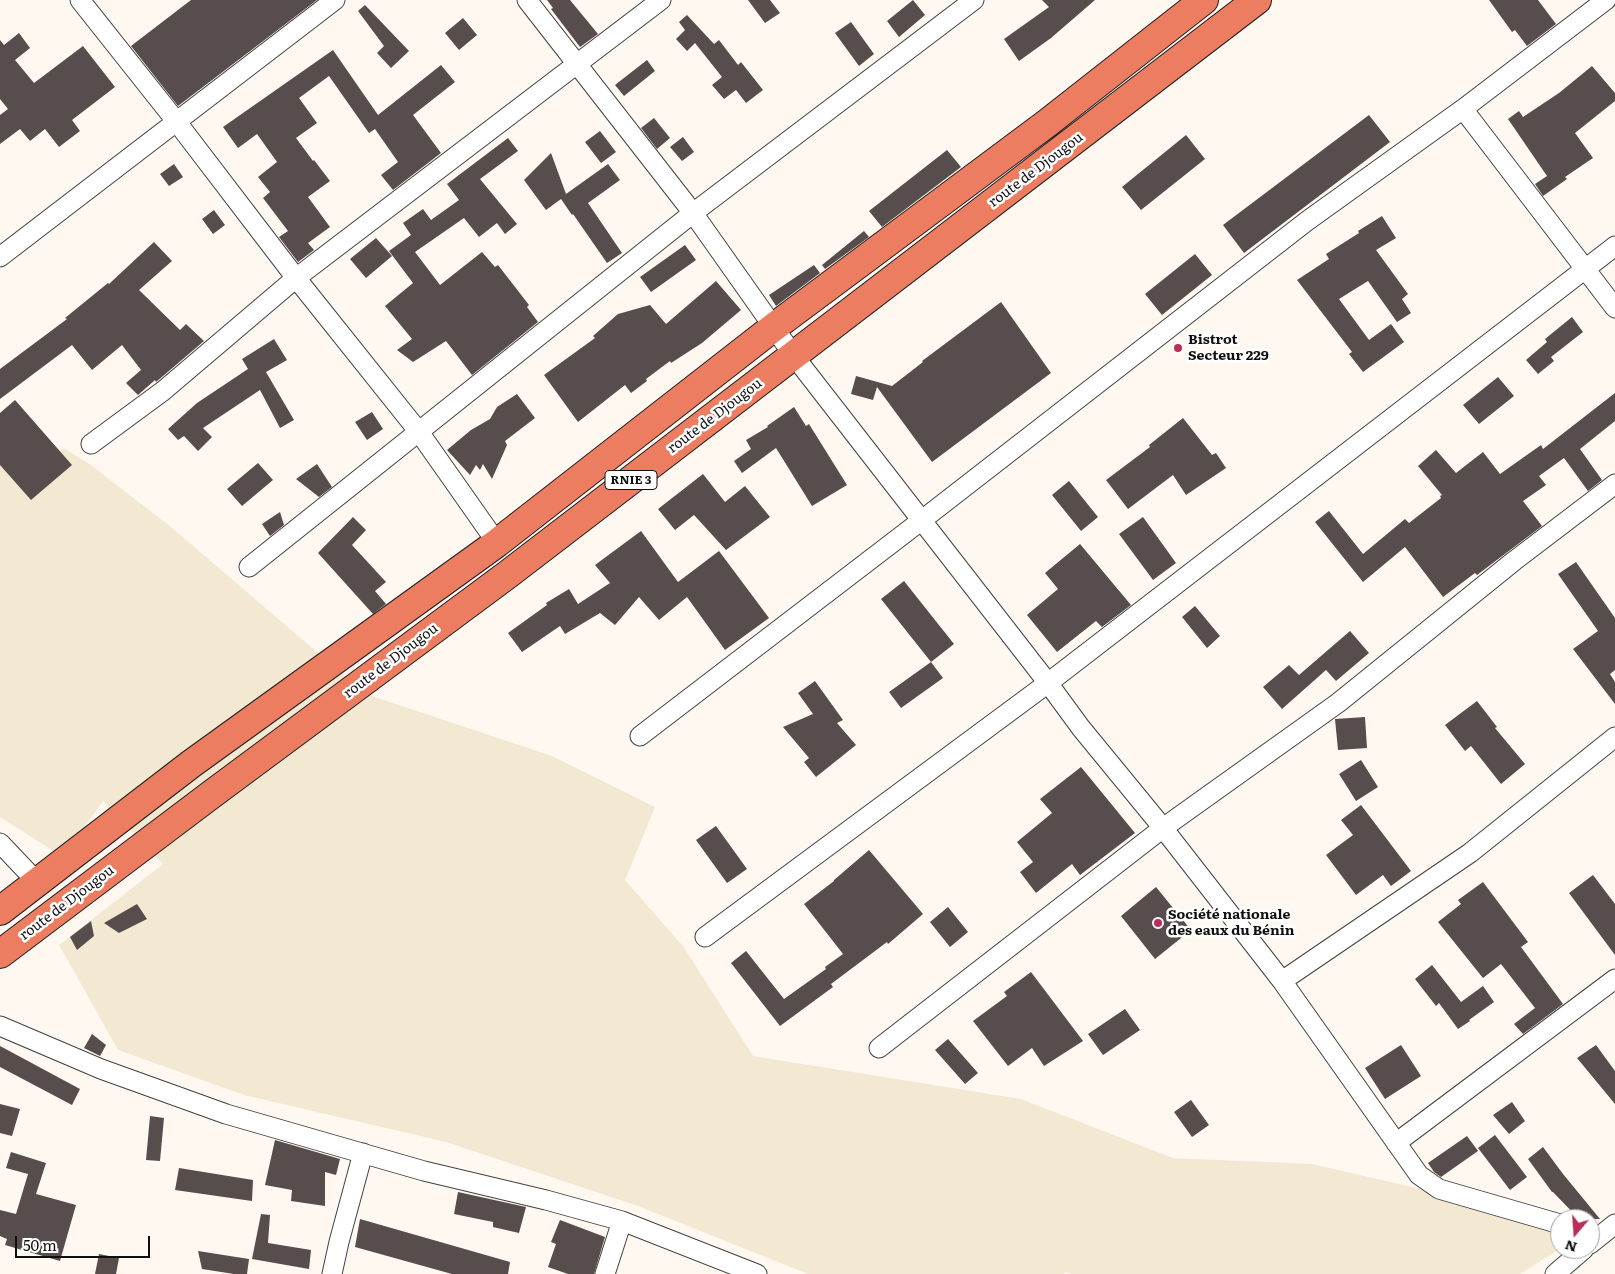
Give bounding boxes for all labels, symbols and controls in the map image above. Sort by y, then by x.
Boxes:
street label: route de Djougou [985,129,1087,211]
place label: Bistrot Secteur 229 [1188,332,1269,364]
marker: Bistrot Secteur 229 [1172,342,1184,354]
street label: route de Djougou [664,375,766,457]
road number: RNIE 3 [605,470,657,490]
street label: route de Djougou [340,620,442,702]
street label: route de Djougou [16,862,118,944]
place label: Société nationale des eaux du Bénin [1168,907,1294,940]
marker: Société nationale des eaux du Bénin [1152,917,1164,929]
north arrow [1550,1209,1600,1259]
scale bar [18,1226,152,1258]
text: 50 m [23,1233,57,1256]
text: N [1562,1236,1579,1259]

